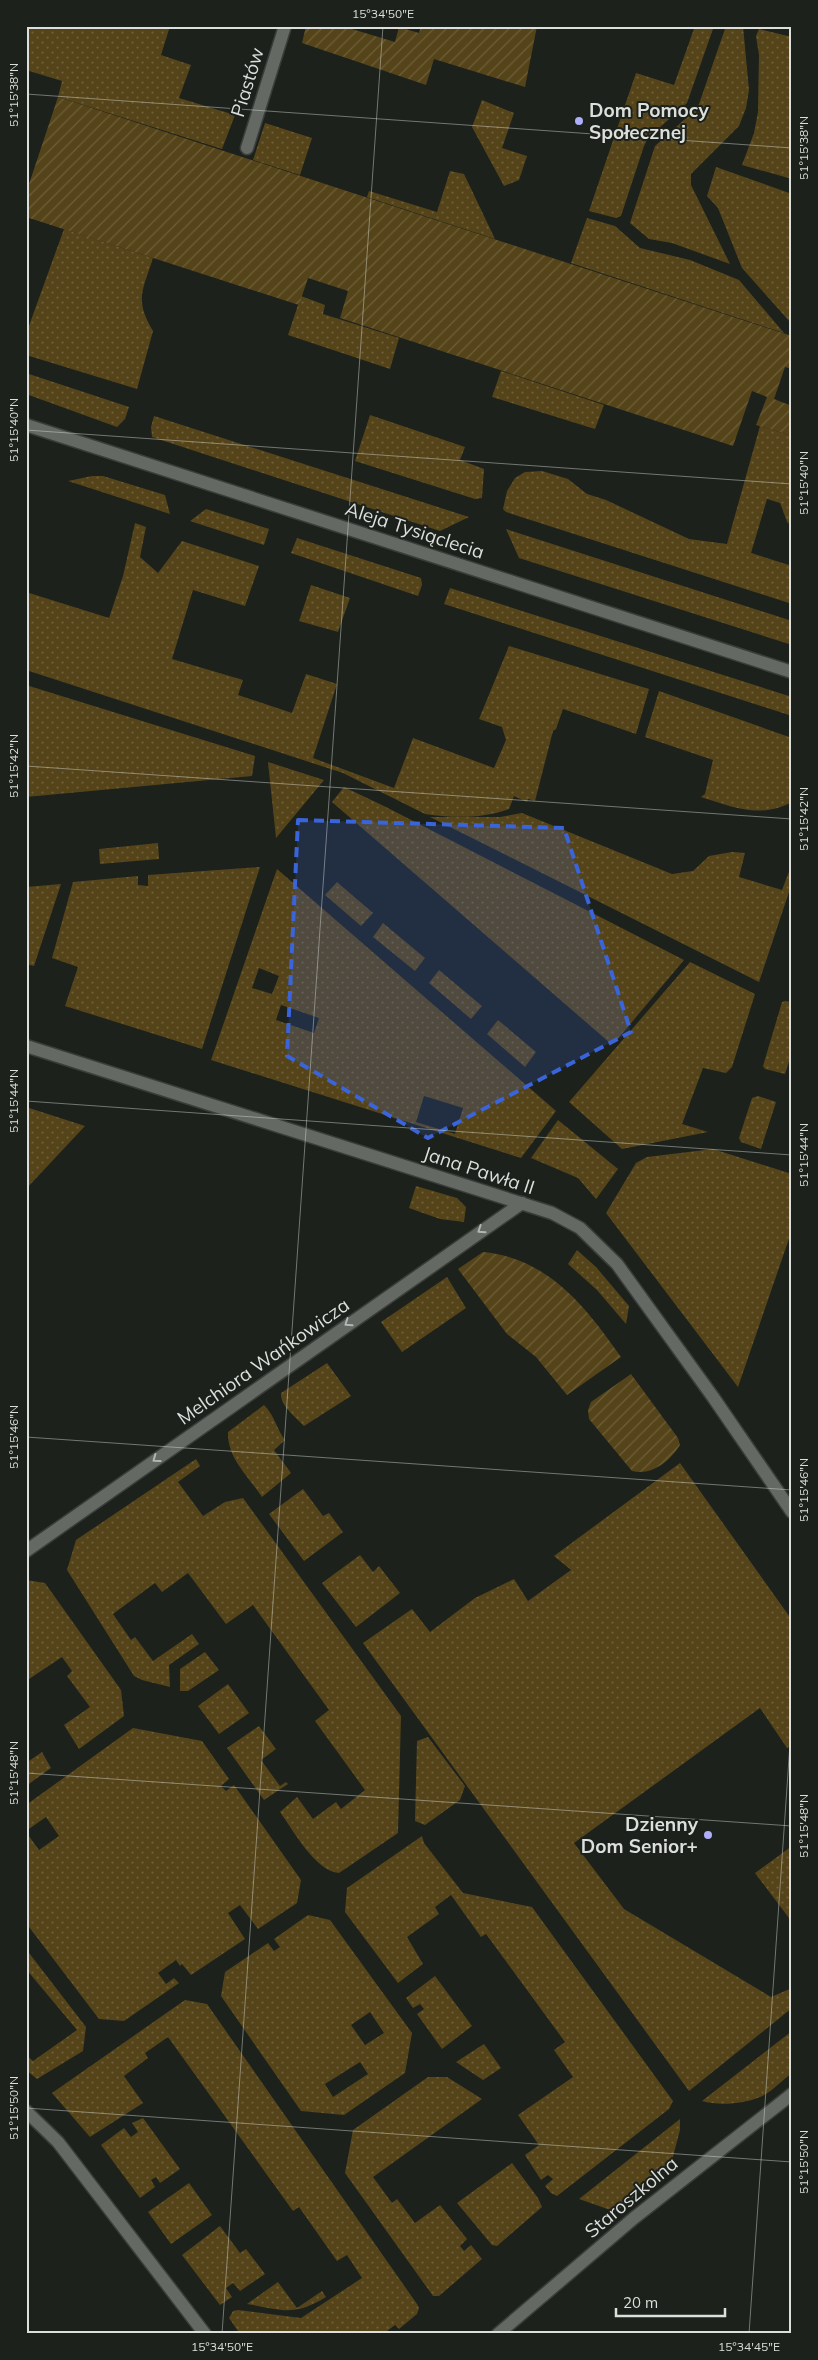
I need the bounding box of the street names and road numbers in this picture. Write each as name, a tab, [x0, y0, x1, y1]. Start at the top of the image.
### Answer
street label: Piastów	[225, 44, 269, 120]
street label: Aleja Tysiąclecia	[342, 496, 488, 564]
street label: Jana Pawła II	[420, 1141, 538, 1199]
street label: Melchiora Wańkowicza	[172, 1292, 354, 1430]
street label: Staroszkolna	[580, 2151, 682, 2243]

